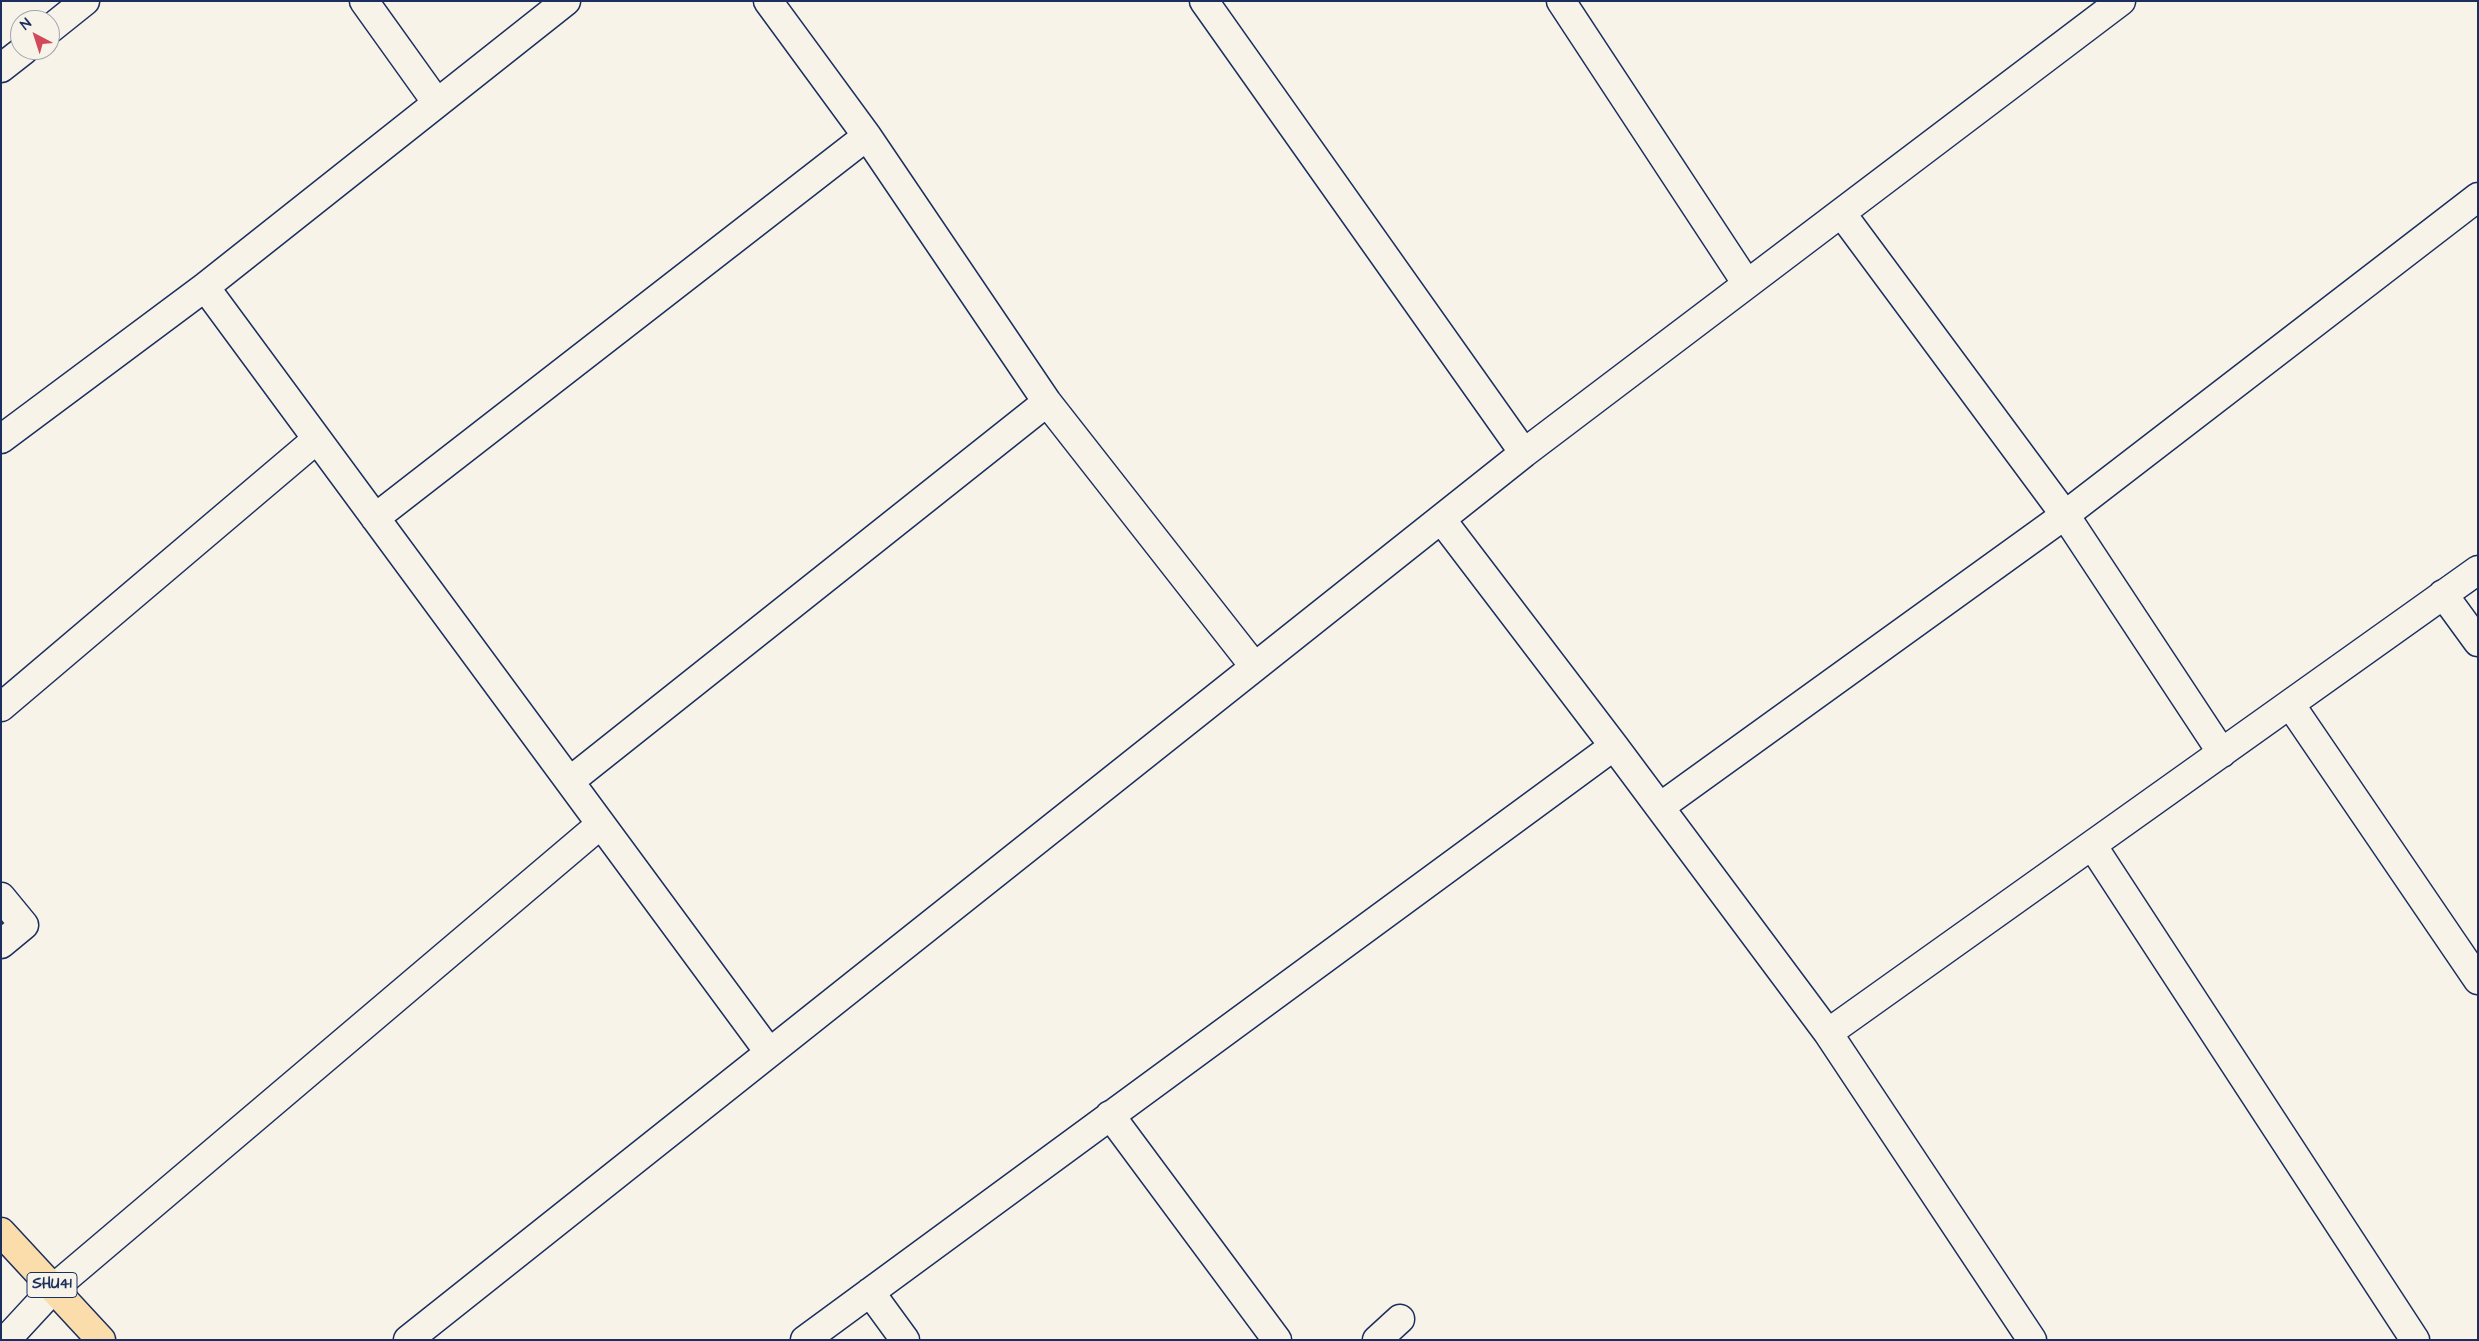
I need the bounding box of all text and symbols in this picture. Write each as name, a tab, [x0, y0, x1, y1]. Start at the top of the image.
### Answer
north arrow	[10, 10, 60, 60]
text: N	[16, 14, 36, 35]
road number: SHU41	[27, 1272, 77, 1298]

